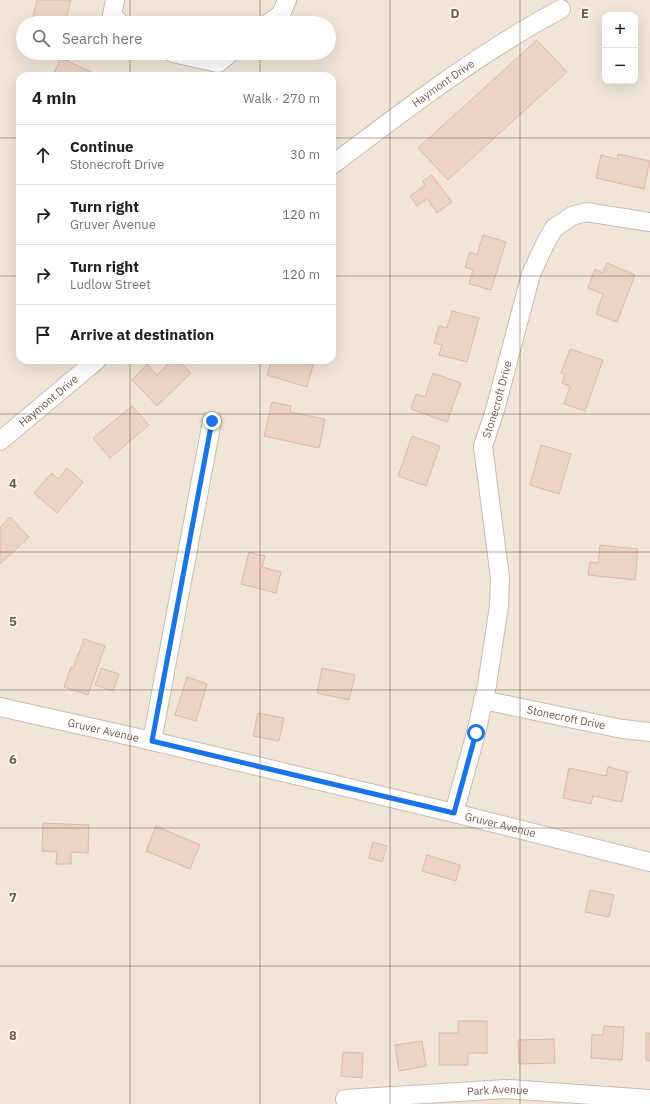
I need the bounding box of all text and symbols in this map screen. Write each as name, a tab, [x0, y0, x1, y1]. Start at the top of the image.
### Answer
text: D	[450, 5, 460, 22]
text: E	[581, 5, 589, 22]
map controls	[602, 12, 638, 84]
button: +	[602, 12, 638, 48]
search box	[16, 16, 336, 60]
icon: search	[30, 27, 52, 49]
text: Search here	[62, 29, 142, 48]
button: −	[602, 48, 638, 84]
street label: Haymont Drive	[409, 56, 477, 110]
text: 4 min	[32, 87, 76, 109]
text: Walk · 270 m	[243, 90, 320, 107]
text: Continue	[70, 137, 134, 156]
icon: ahead	[32, 144, 54, 166]
text: 30 m	[290, 146, 320, 163]
text: Stonecroft Drive	[70, 156, 164, 173]
text: Turn right	[70, 197, 139, 216]
icon: right	[32, 204, 54, 226]
text: 120 m	[282, 206, 320, 223]
text: Gruver Avenue	[70, 216, 156, 233]
text: Turn right	[70, 257, 139, 276]
icon: right	[32, 264, 54, 286]
text: 120 m	[282, 266, 320, 283]
text: Ludlow Street	[70, 276, 151, 293]
icon: arrive	[32, 324, 54, 346]
text: Arrive at destination	[70, 325, 214, 344]
street label: Stonecroft Drive	[479, 359, 515, 440]
street label: Haymont Drive	[16, 372, 81, 429]
route end	[203, 412, 221, 430]
text: 4	[9, 475, 17, 492]
text: 5	[9, 613, 17, 630]
street label: Stonecroft Drive	[526, 702, 607, 732]
street label: Gruver Avenue	[66, 715, 140, 745]
route start	[467, 724, 485, 742]
text: 6	[9, 751, 17, 768]
street label: Gruver Avenue	[463, 809, 537, 840]
text: 7	[9, 889, 17, 906]
text: 8	[9, 1027, 17, 1044]
street label: Park Avenue	[466, 1082, 529, 1098]

